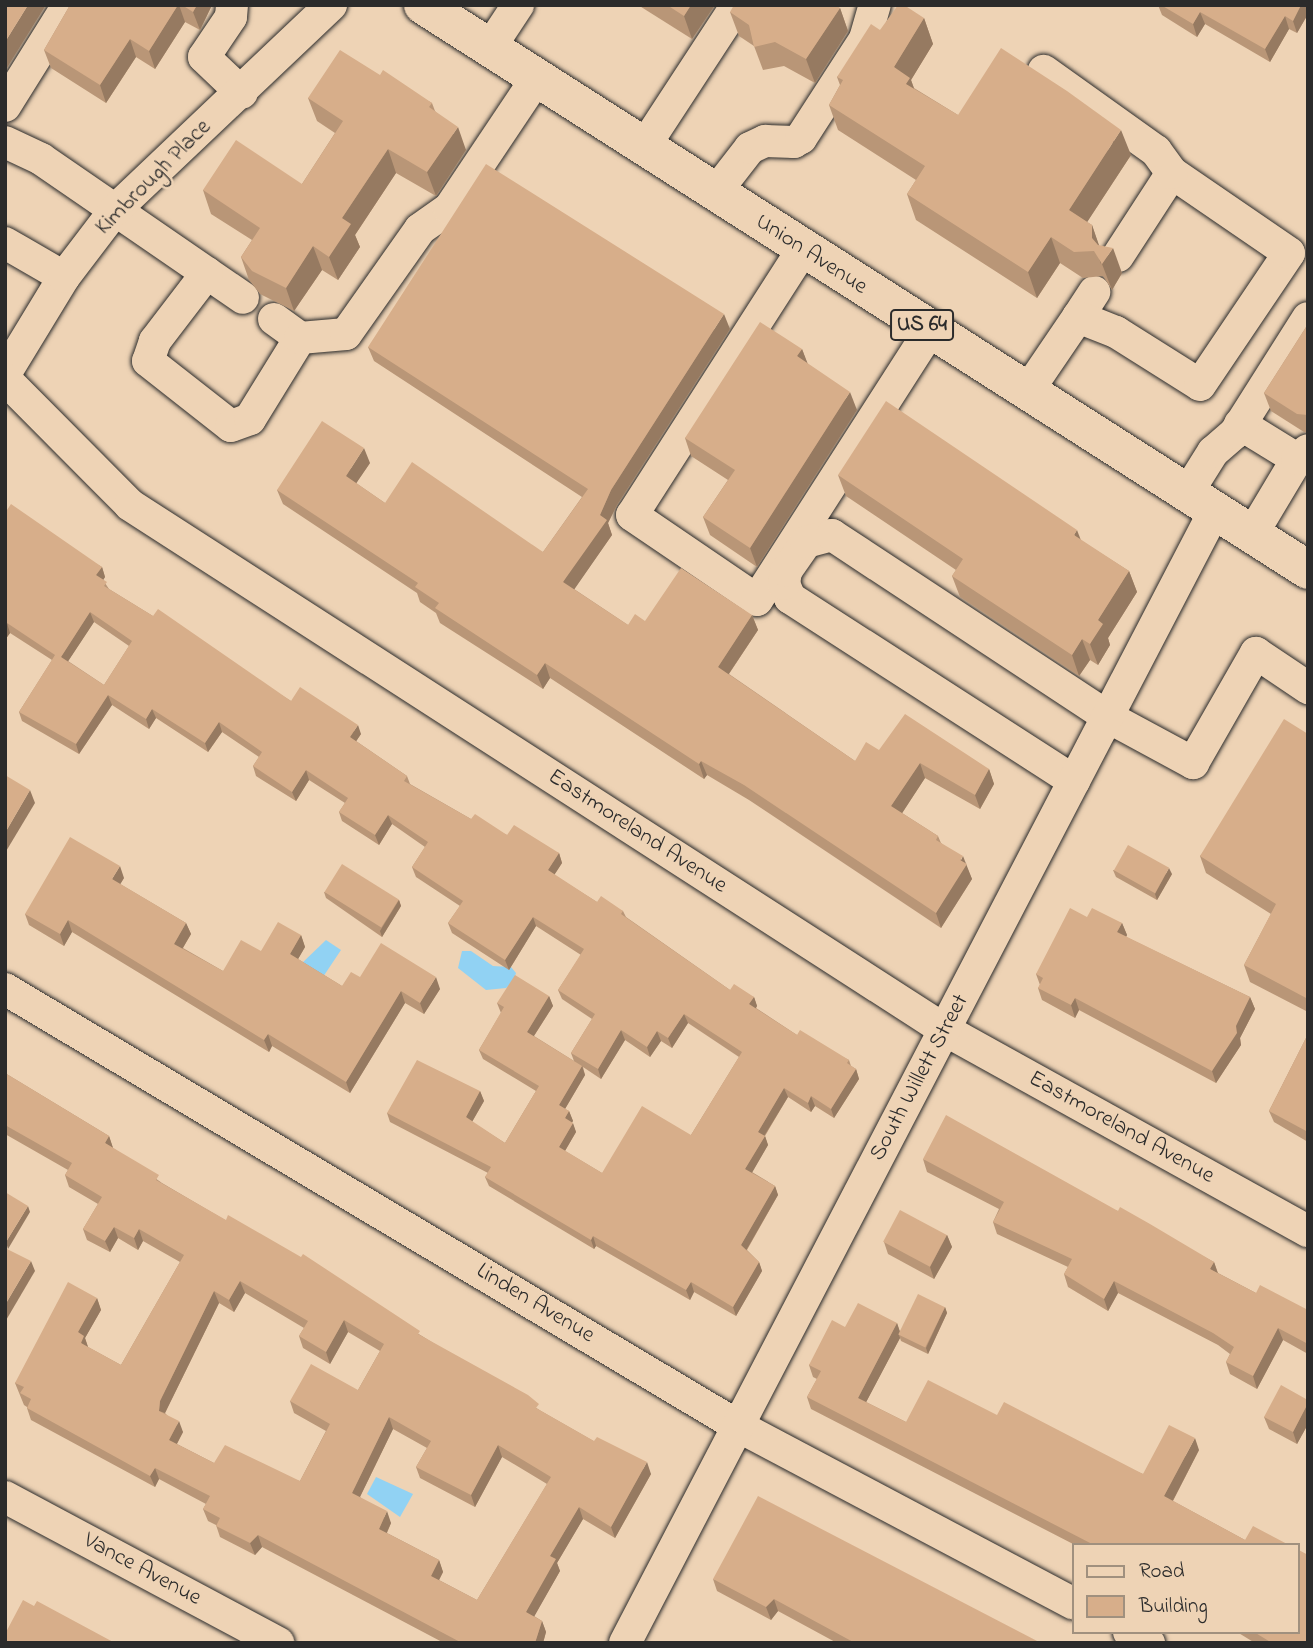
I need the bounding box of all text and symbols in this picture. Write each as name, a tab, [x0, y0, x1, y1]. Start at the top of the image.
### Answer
street label: Kimbrough Place	[90, 114, 218, 242]
street label: Union Avenue	[750, 209, 872, 301]
road number: US 64	[889, 308, 955, 342]
street label: Eastmoreland Avenue	[542, 764, 732, 900]
street label: South Willett Street	[864, 990, 976, 1166]
street label: Eastmoreland Avenue	[1023, 1065, 1219, 1191]
street label: Linden Avenue	[471, 1258, 599, 1350]
street label: Vance Avenue	[78, 1527, 206, 1613]
legend	[1072, 1543, 1299, 1634]
text: Road	[1139, 1557, 1185, 1587]
text: Building	[1139, 1592, 1208, 1622]

